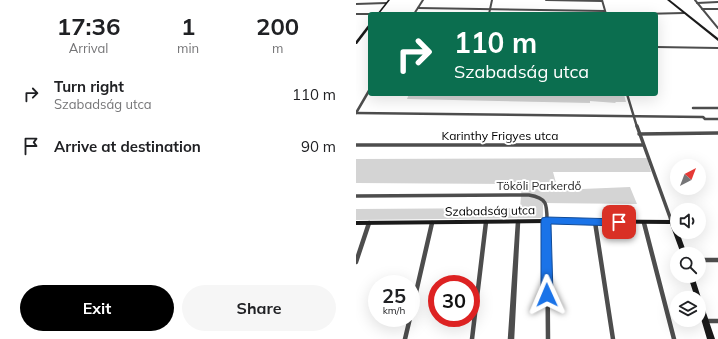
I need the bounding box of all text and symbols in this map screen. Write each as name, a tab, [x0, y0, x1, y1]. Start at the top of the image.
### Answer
text: 17:36	[57, 11, 120, 41]
text: 1	[181, 11, 195, 41]
text: 200	[256, 11, 299, 41]
text: 110 m	[454, 25, 537, 60]
icon: right	[388, 28, 440, 80]
text: Arrival	[69, 40, 108, 56]
text: min	[177, 40, 199, 56]
text: m	[272, 40, 283, 56]
text: Szabadság utca	[454, 60, 589, 83]
text: Turn right	[54, 77, 124, 96]
icon: right	[20, 83, 42, 105]
text: 110 m	[292, 85, 336, 104]
text: Szabadság utca	[54, 96, 152, 112]
street label: Karinthy Frigyes utca	[442, 128, 558, 143]
icon: arrive	[20, 135, 42, 157]
text: Arrive at destination	[54, 137, 201, 156]
text: 90 m	[301, 137, 336, 156]
north arrow	[670, 159, 706, 195]
map controls	[670, 159, 706, 327]
park label: Tököli Parkerdő	[497, 178, 582, 193]
street label: Szabadság utca	[445, 202, 535, 219]
button: sound	[670, 203, 706, 239]
pin	[602, 205, 636, 239]
icon: arrive	[608, 211, 630, 233]
button: search	[670, 247, 706, 283]
position arrow	[526, 274, 568, 316]
speed limit sign: 30	[428, 275, 480, 327]
text: 25	[382, 283, 406, 308]
button: Exit	[20, 285, 174, 331]
button: Share	[182, 285, 336, 331]
button: layers	[670, 291, 706, 327]
text: km/h	[383, 304, 405, 317]

